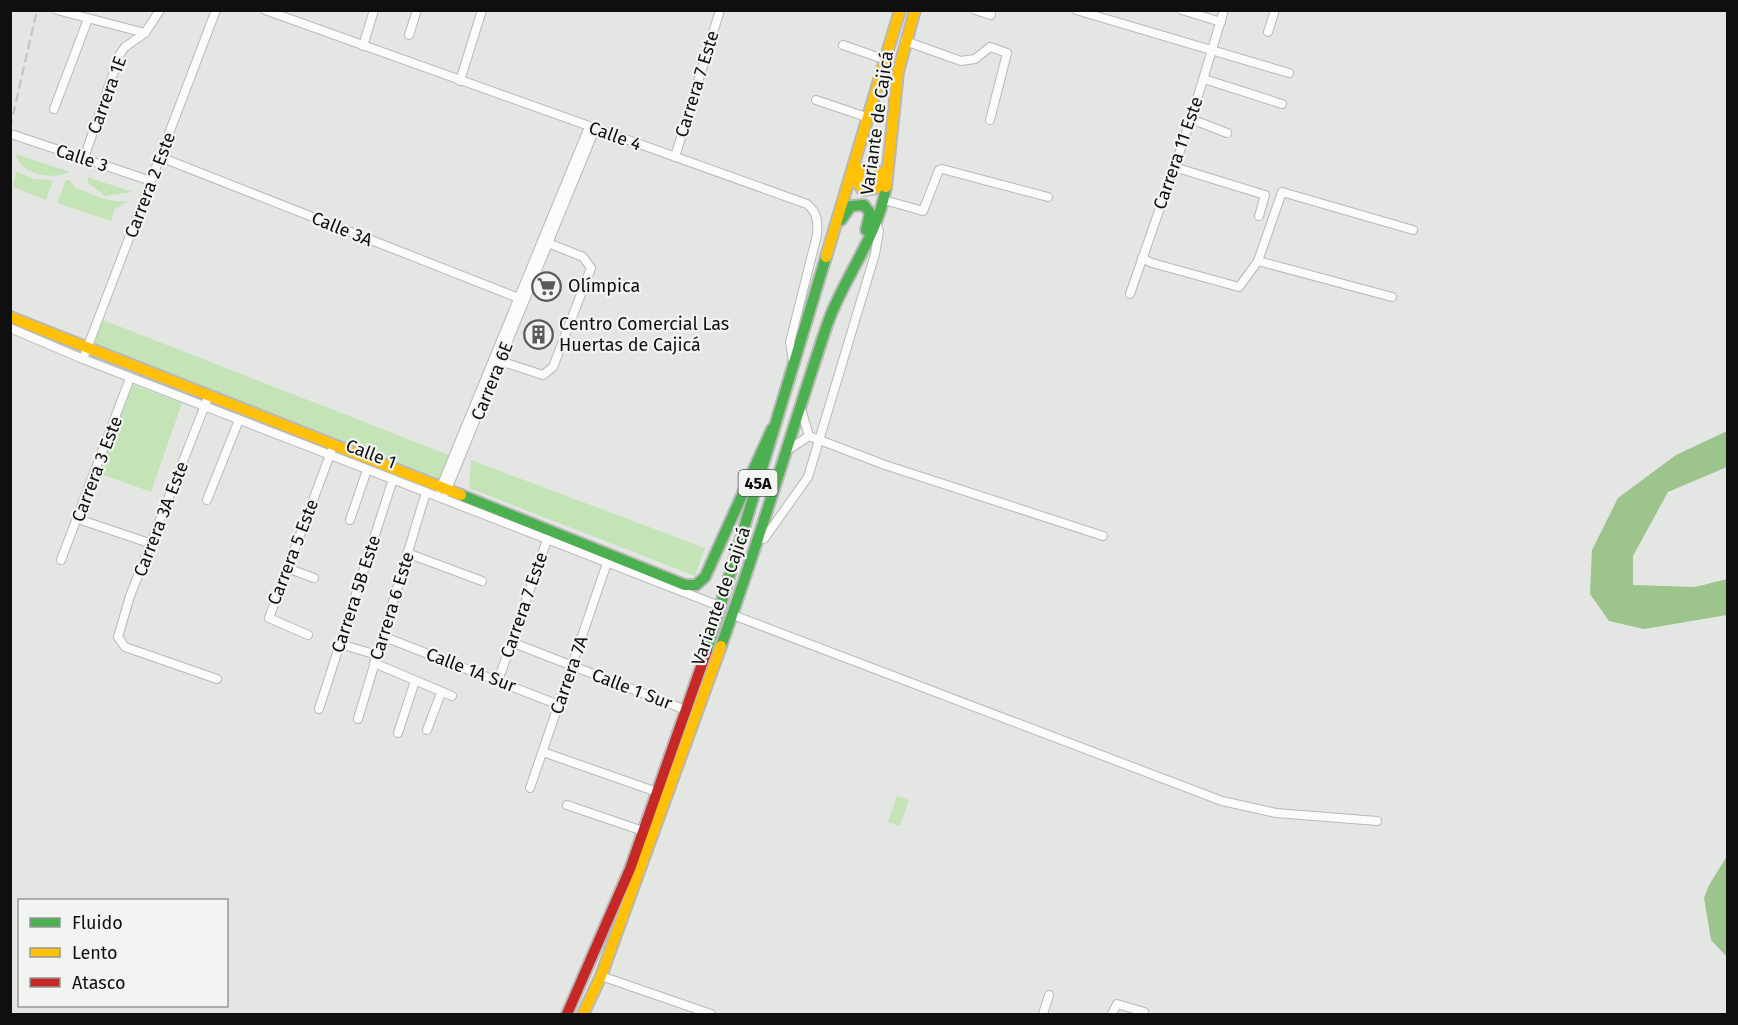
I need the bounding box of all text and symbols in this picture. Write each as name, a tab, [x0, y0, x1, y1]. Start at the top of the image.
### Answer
street label: Carrera 7 Este	[670, 28, 724, 140]
street label: Variante de Cajicá	[856, 49, 898, 197]
street label: Carrera 1E	[83, 53, 131, 137]
street label: Carrera 11 Este	[1148, 94, 1208, 212]
street label: Calle 4	[586, 116, 645, 156]
street label: Carrera 2 Este	[120, 129, 180, 241]
street label: Calle 3	[53, 139, 111, 177]
street label: Calle 3A	[308, 207, 376, 251]
supermarket icon: Olímpica	[531, 270, 563, 302]
place label: Olímpica	[568, 275, 640, 297]
place label: Centro Comercial Las Huertas de Cajicá	[559, 313, 729, 356]
building icon: Centro Comercial Las Huertas de Cajicá	[522, 318, 554, 350]
street label: Carrera 6E	[466, 338, 518, 424]
street label: Carrera 3 Este	[67, 413, 127, 525]
street label: Calle 1	[343, 434, 399, 474]
street label: Carrera 3A Este	[129, 458, 193, 580]
road number: 45A	[738, 470, 777, 496]
street label: Carrera 5 Este	[263, 496, 323, 608]
street label: Variante de Cajicá	[687, 524, 755, 668]
street label: Carrera 5B Este	[327, 532, 385, 656]
street label: Carrera 6 Este	[365, 549, 419, 663]
street label: Carrera 7 Este	[496, 549, 552, 661]
street label: Carrera 7A	[545, 632, 593, 717]
street label: Calle 1A Sur	[423, 643, 519, 697]
street label: Calle 1 Sur	[589, 664, 675, 714]
legend	[18, 899, 228, 1007]
text: Fluido	[72, 912, 123, 934]
text: Lento	[72, 942, 118, 964]
text: Atasco	[72, 972, 125, 994]

